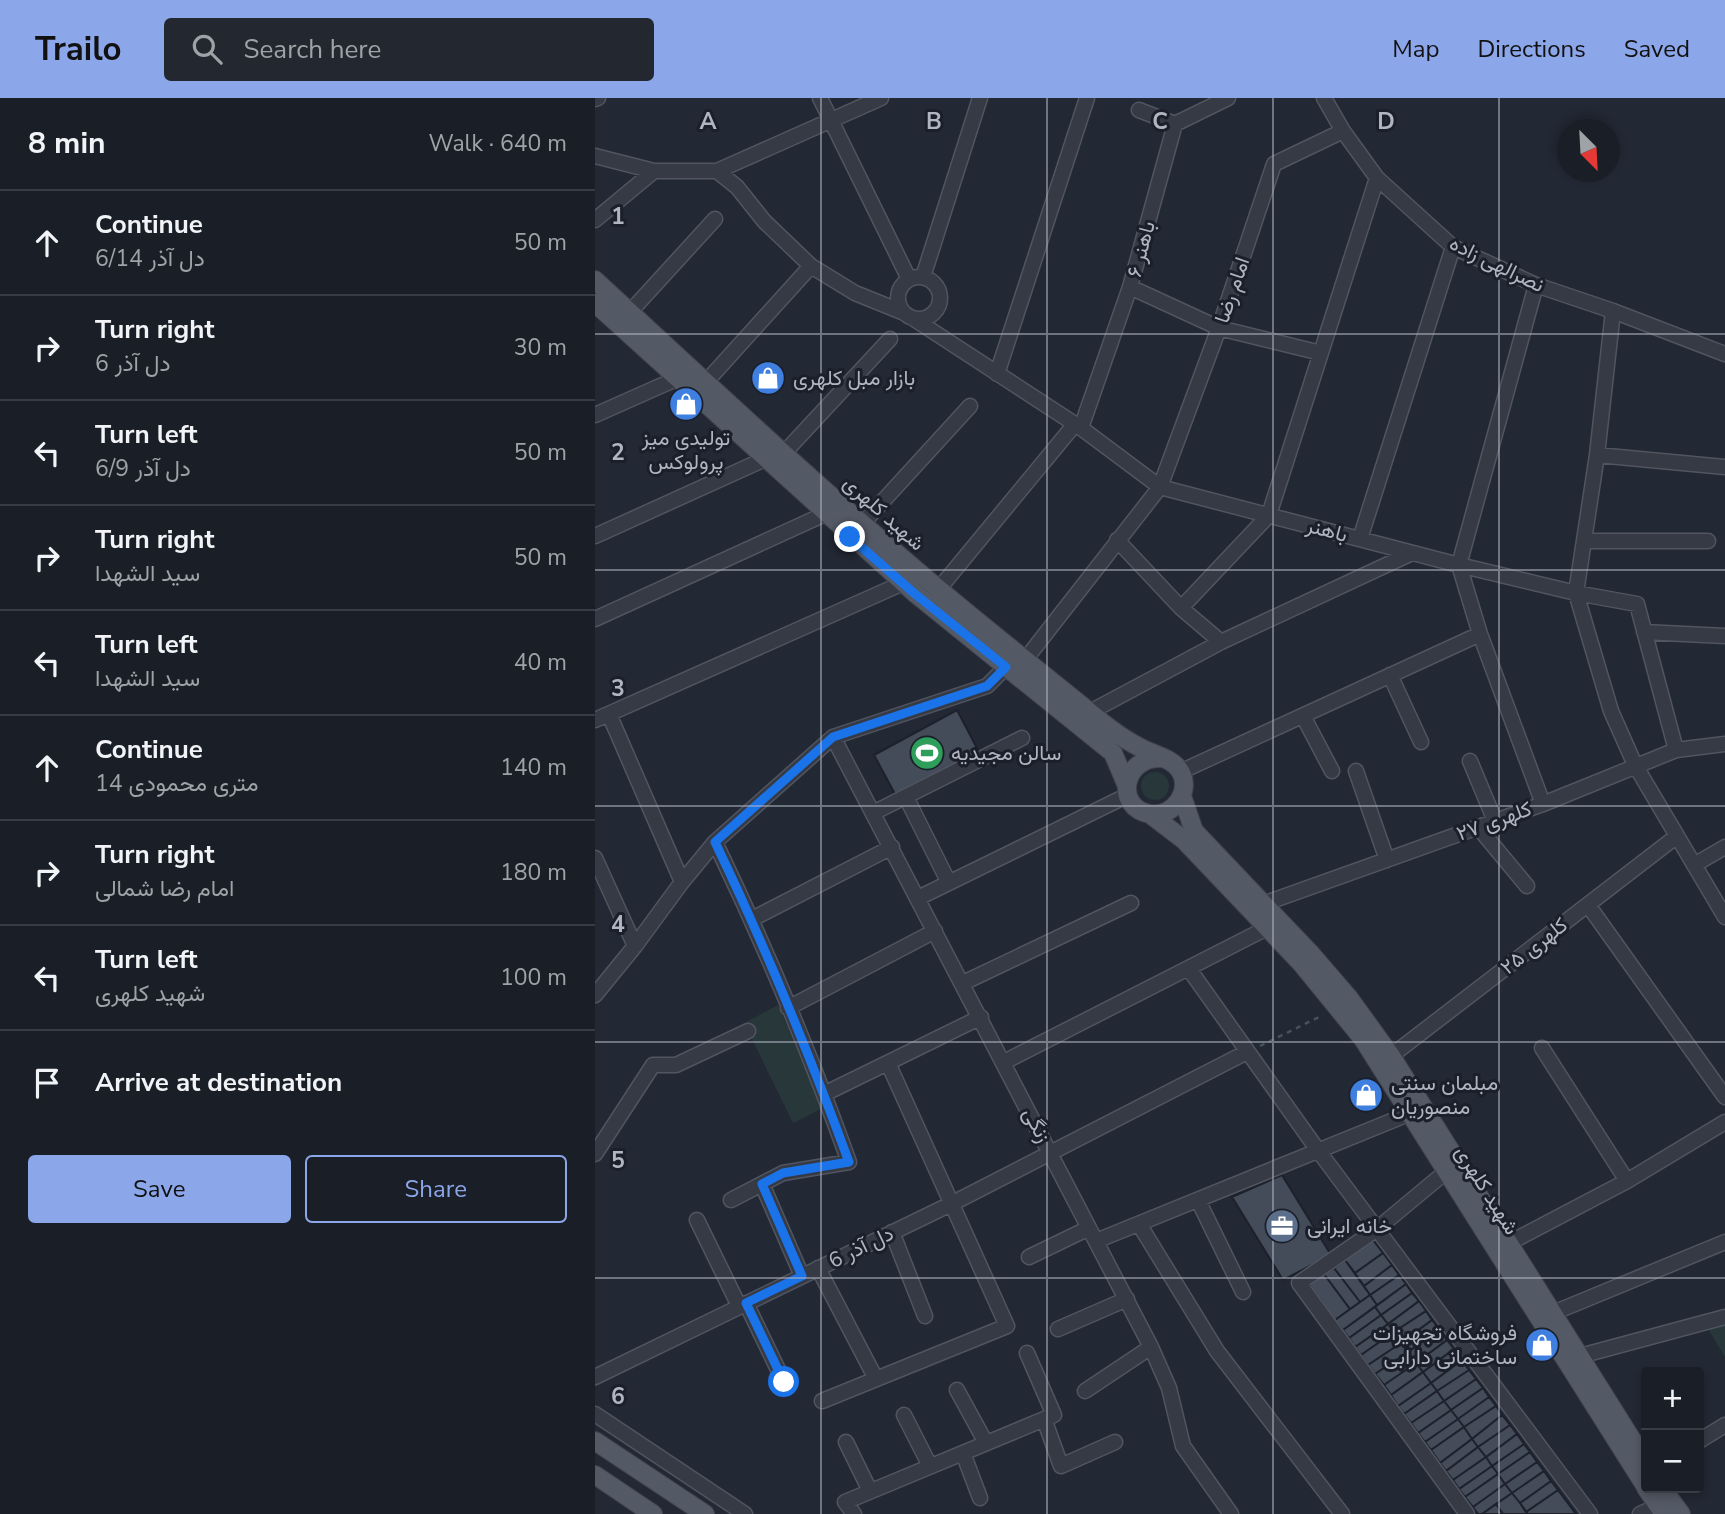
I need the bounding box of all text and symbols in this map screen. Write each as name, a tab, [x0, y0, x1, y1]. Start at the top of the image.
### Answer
search box	[164, 18, 654, 81]
text: Trailo	[35, 27, 122, 72]
icon: search	[188, 30, 226, 68]
text: Search here	[244, 32, 381, 67]
text: Map	[1392, 33, 1439, 65]
text: Directions	[1477, 33, 1586, 65]
text: Saved	[1624, 33, 1690, 65]
text: A	[699, 106, 717, 137]
text: B	[926, 106, 942, 137]
text: C	[1152, 106, 1168, 137]
text: D	[1377, 106, 1395, 137]
north arrow	[1557, 119, 1620, 182]
text: 8 min	[28, 123, 106, 164]
text: Walk · 640 m	[428, 128, 567, 159]
text: 1	[611, 201, 625, 232]
text: Continue	[95, 207, 203, 242]
street label: باهنر ۶	[1120, 218, 1162, 280]
icon: ahead	[28, 224, 66, 262]
text: 50 m	[514, 227, 567, 258]
street label: نصرالهی زاده	[1445, 229, 1549, 299]
text: دل آذر 6/14	[95, 243, 205, 274]
street label: امام رضا	[1208, 253, 1256, 327]
text: Turn right	[95, 312, 214, 347]
icon: right	[28, 329, 66, 367]
text: 30 m	[514, 332, 567, 363]
text: دل آذر 6	[95, 348, 171, 379]
shop icon: بازار مبل کلهری	[749, 359, 787, 397]
place label: بازار مبل کلهری	[793, 364, 915, 392]
shop icon: تولیدی میز پرولوکس	[667, 385, 705, 423]
text: Turn left	[95, 417, 198, 452]
place label: تولیدی میز پرولوکس	[641, 424, 730, 476]
icon: left	[28, 434, 66, 472]
text: 50 m	[514, 437, 567, 468]
text: 2	[611, 437, 625, 468]
text: دل آذر 6/9	[95, 453, 191, 484]
street label: شهید کلهری	[837, 469, 931, 557]
street label: باهنر	[1302, 511, 1351, 549]
route end	[834, 521, 865, 552]
text: Turn right	[95, 522, 214, 557]
icon: right	[28, 539, 66, 577]
text: 50 m	[514, 542, 567, 573]
text: سید الشهدا	[95, 558, 200, 589]
text: Turn left	[95, 627, 198, 662]
icon: left	[28, 644, 66, 682]
text: 40 m	[514, 647, 567, 678]
text: سید الشهدا	[95, 663, 200, 694]
text: 3	[611, 673, 625, 704]
text: Continue	[95, 732, 203, 767]
sports icon: سالن مجیدیه	[908, 734, 946, 772]
place label: سالن مجیدیه	[951, 739, 1061, 767]
icon: ahead	[28, 749, 66, 787]
text: 140 m	[500, 752, 567, 783]
text: 14 متری محمودی	[95, 768, 259, 799]
street label: کلهری ۲۷	[1452, 794, 1536, 848]
text: Turn right	[95, 837, 214, 872]
icon: right	[28, 854, 66, 892]
text: 180 m	[500, 857, 567, 888]
text: امام رضا شمالی	[95, 873, 234, 904]
text: 4	[611, 909, 625, 940]
street label: کلهری ۲۵	[1495, 911, 1573, 981]
text: Turn left	[95, 942, 198, 977]
icon: left	[28, 959, 66, 997]
text: 100 m	[500, 962, 567, 993]
text: شهید کلهری	[95, 978, 205, 1009]
icon: arrive	[28, 1064, 66, 1102]
text: Arrive at destination	[95, 1065, 342, 1100]
place label: مبلمان سنتی منصوریان	[1391, 1069, 1498, 1121]
shop icon: مبلمان سنتی منصوریان	[1347, 1076, 1385, 1114]
street label: زنگی	[1016, 1103, 1058, 1147]
street label: شهید کلهری	[1448, 1140, 1526, 1240]
text: 5	[611, 1145, 625, 1176]
button: Save	[28, 1155, 291, 1223]
button: Share	[305, 1155, 567, 1223]
office icon: خانه ایرانی	[1263, 1207, 1301, 1245]
place label: خانه ایرانی	[1307, 1212, 1392, 1240]
street label: دل آذر 6	[824, 1219, 898, 1275]
place label: فروشگاه تجهیزات ساختمانی دارابی	[1373, 1319, 1517, 1371]
shop icon: فروشگاه تجهیزات ساختمانی دارابی	[1523, 1326, 1561, 1364]
route start	[768, 1366, 799, 1397]
map controls	[1641, 1367, 1704, 1493]
button: +	[1641, 1367, 1704, 1430]
text: 6	[611, 1381, 625, 1412]
button: −	[1641, 1430, 1704, 1493]

